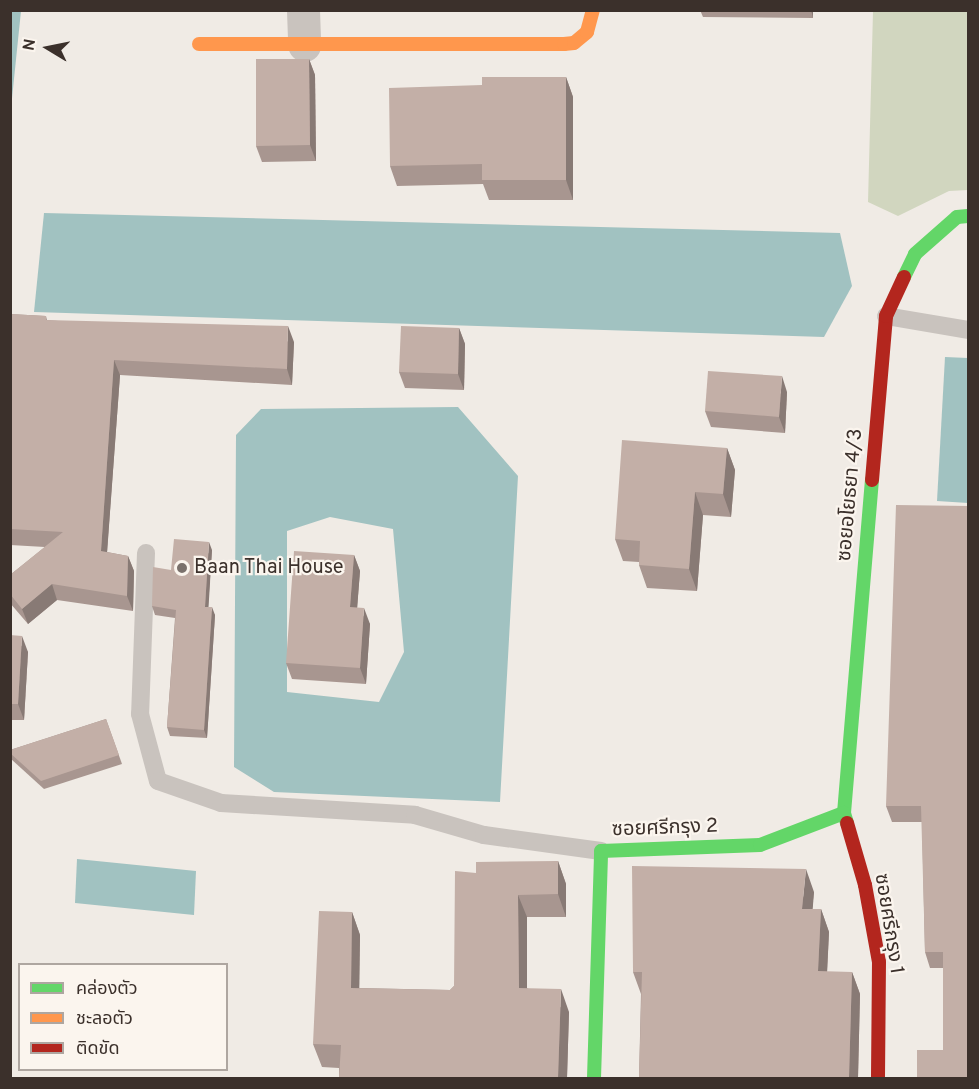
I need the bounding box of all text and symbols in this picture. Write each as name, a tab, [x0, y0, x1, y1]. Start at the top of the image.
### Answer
north arrow	[18, 18, 78, 78]
text: N	[19, 37, 41, 52]
street label: ซอยอโยธยา 4/3	[833, 428, 869, 562]
place label: Baan Thai House	[194, 556, 344, 580]
marker: Baan Thai House	[175, 561, 189, 575]
street label: ซอยศรีกรุง 2	[611, 815, 719, 843]
street label: ซอยศรีกรุง 1	[868, 872, 908, 976]
legend	[18, 963, 228, 1071]
text: คล่องตัว	[76, 978, 138, 1001]
text: ชะลอตัว	[76, 1008, 133, 1031]
text: ติดขัด	[76, 1038, 119, 1061]

